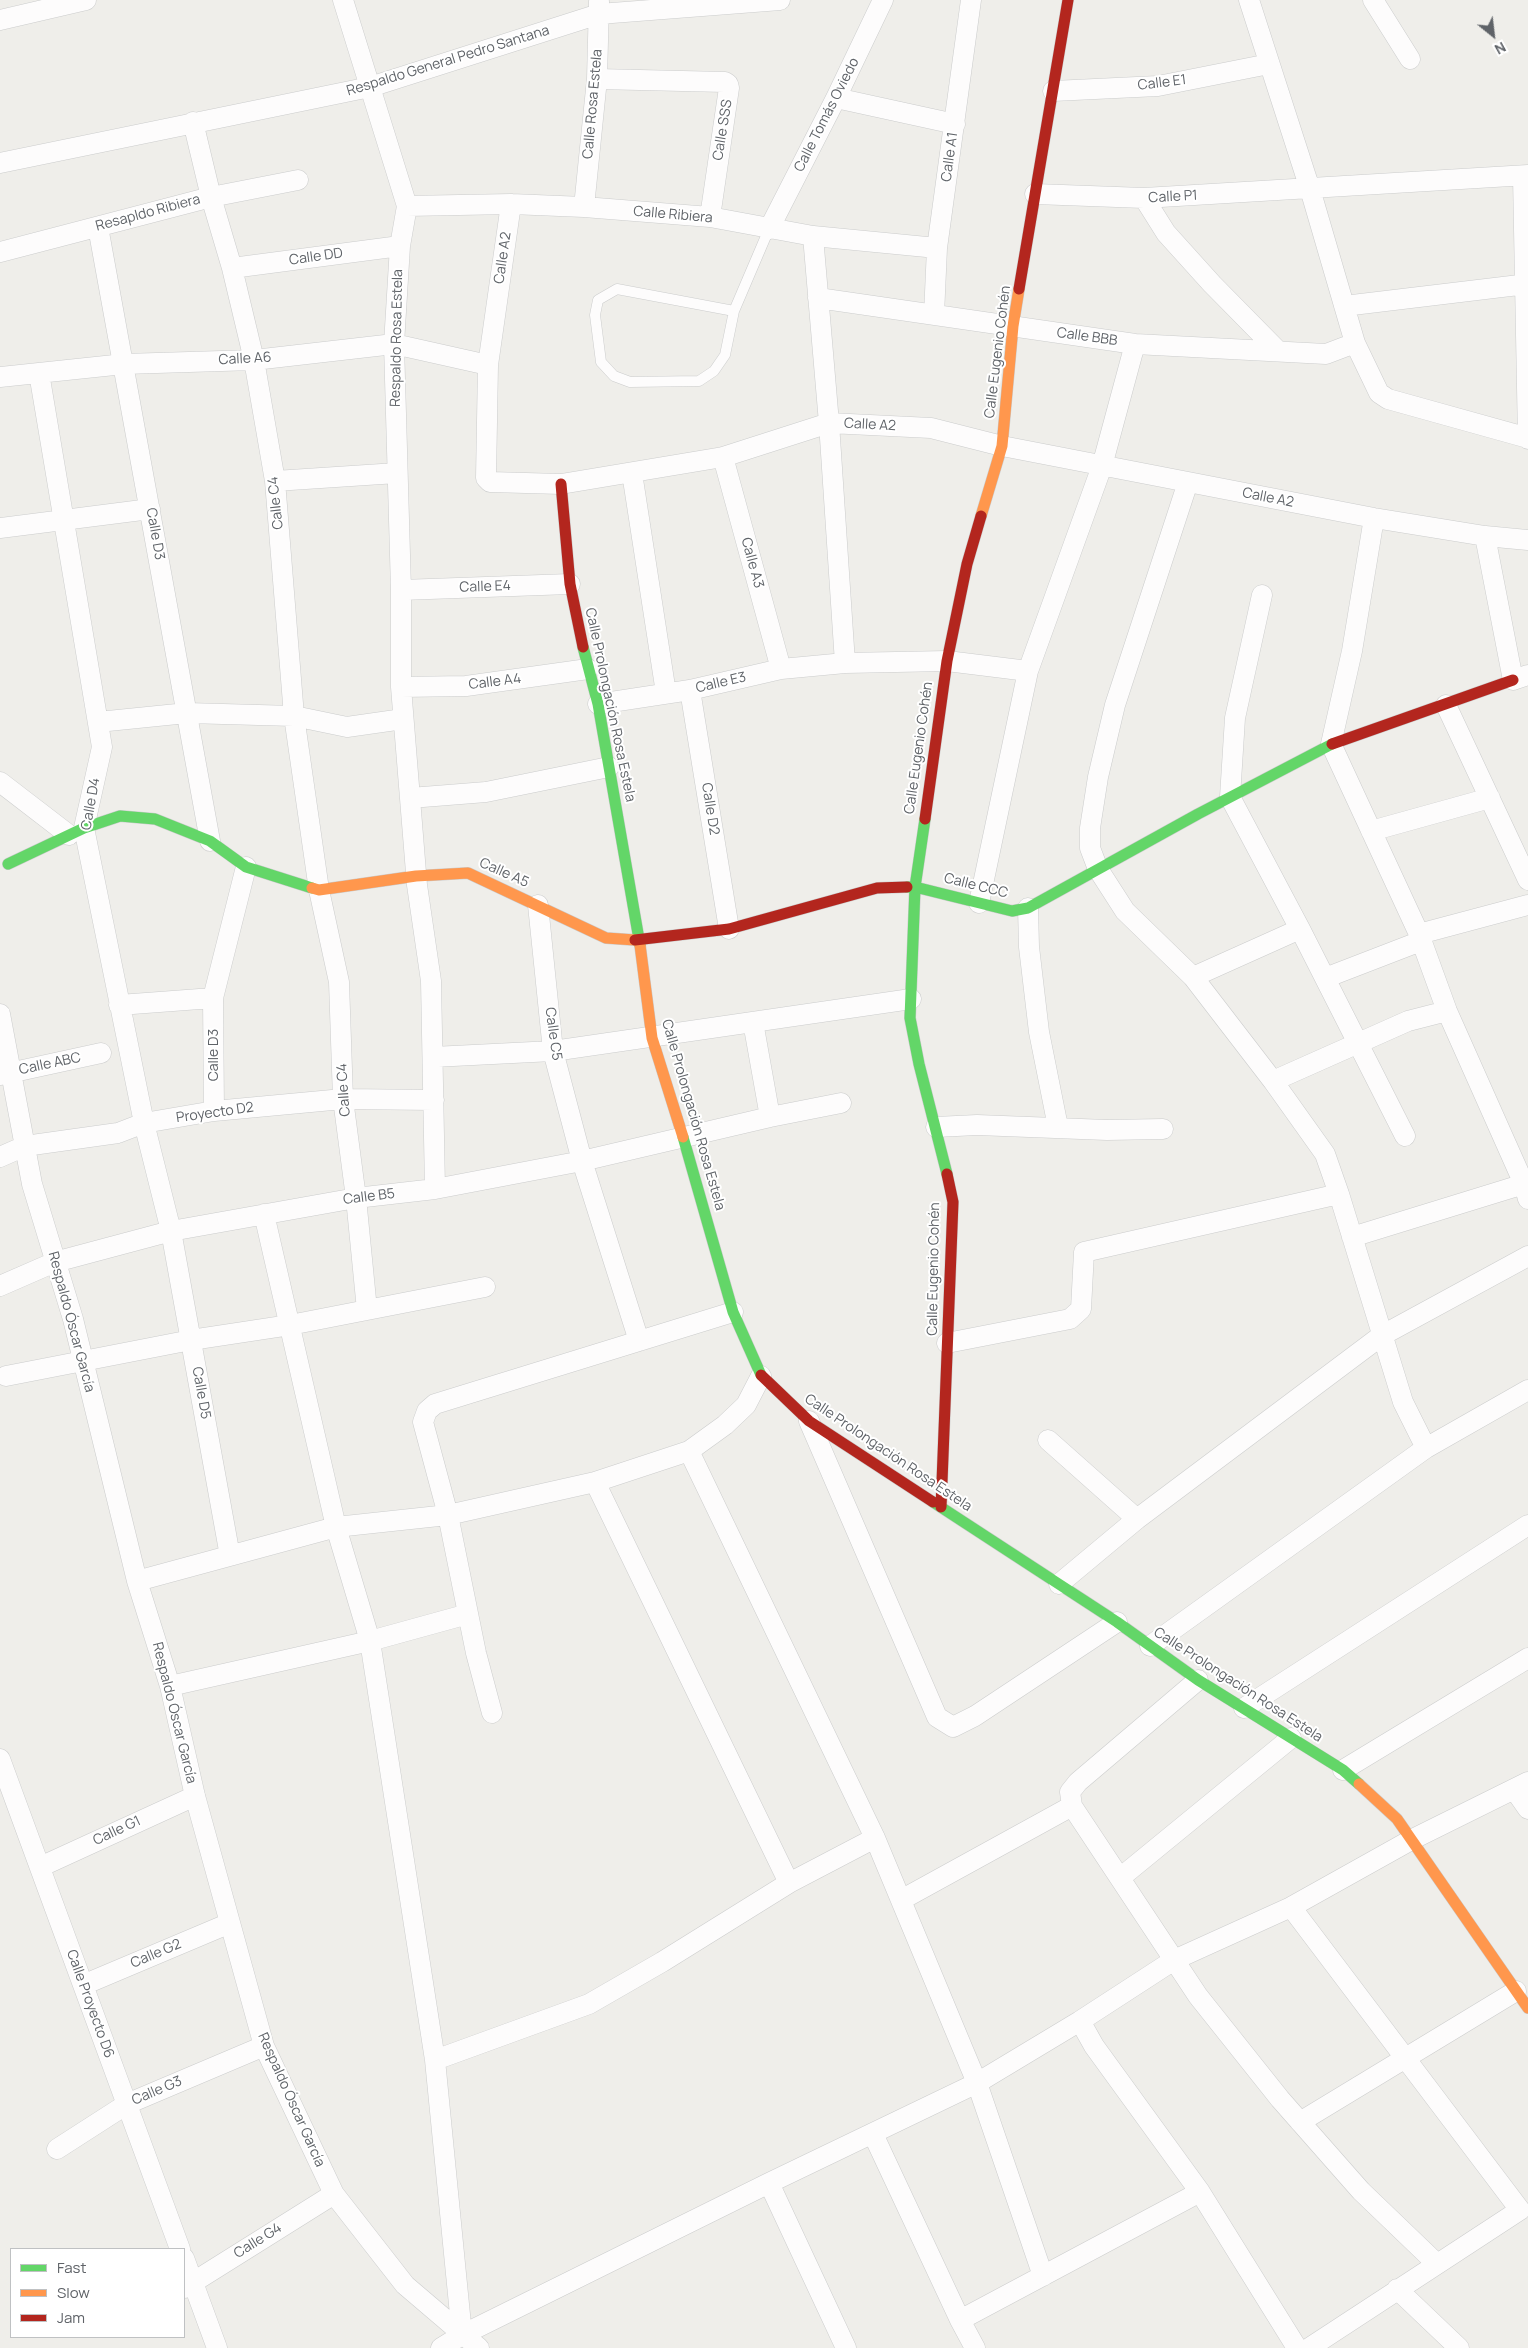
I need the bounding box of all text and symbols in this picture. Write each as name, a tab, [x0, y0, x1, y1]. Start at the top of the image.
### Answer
north arrow	[1468, 10, 1518, 60]
street label: Respaldo General Pedro Santana	[345, 22, 551, 100]
text: N	[1492, 38, 1510, 59]
street label: Calle Rosa Estela	[580, 48, 606, 160]
street label: Calle Tomás Oviedo	[791, 55, 863, 175]
street label: Calle E1	[1137, 72, 1187, 94]
street label: Calle SSS	[710, 98, 736, 162]
street label: Calle A1	[938, 131, 962, 183]
street label: Calle P1	[1148, 187, 1198, 207]
street label: Resapldo Ribiera	[94, 191, 202, 235]
street label: Calle Ribiera	[633, 203, 713, 227]
street label: Calle A2	[491, 231, 515, 285]
street label: Calle DD	[288, 245, 344, 269]
street label: Respaldo Rosa Estela	[387, 269, 407, 407]
street label: Calle Eugenio Cohén	[982, 285, 1014, 419]
street label: Calle BBB	[1056, 324, 1118, 350]
street label: Calle A6	[218, 349, 272, 369]
street label: Calle A2	[844, 415, 896, 435]
street label: Calle C4	[265, 476, 287, 530]
street label: Calle A2	[1241, 485, 1295, 511]
street label: Calle D3	[142, 507, 168, 561]
street label: Calle A3	[737, 536, 767, 590]
street label: Calle E4	[459, 578, 511, 596]
street label: Calle Prolongación Rosa Estela	[581, 606, 639, 804]
street label: Calle E3	[694, 669, 748, 697]
street label: Calle A4	[468, 670, 522, 694]
street label: Calle Eugenio Cohén	[901, 681, 937, 815]
street label: Calle D4	[78, 777, 104, 831]
street label: Calle D2	[698, 782, 722, 836]
street label: Calle A5	[477, 855, 531, 891]
street label: Calle CCC	[942, 870, 1010, 902]
street label: Calle C5	[541, 1006, 565, 1062]
street label: Calle Prolongación Rosa Estela	[658, 1018, 728, 1212]
street label: Calle D3	[206, 1029, 222, 1081]
street label: Calle ABC	[18, 1049, 82, 1079]
street label: Calle C4	[334, 1063, 354, 1117]
street label: Proyecto D2	[175, 1099, 255, 1127]
street label: Calle B5	[342, 1185, 396, 1209]
street label: Calle Eugenio Cohén	[924, 1202, 944, 1336]
street label: Respaldo Óscar García	[44, 1250, 98, 1394]
street label: Calle D5	[188, 1366, 214, 1420]
street label: Calle Prolongación Rosa Estela	[801, 1391, 975, 1515]
street label: Calle Prolongación Rosa Estela	[1150, 1624, 1326, 1746]
street label: Respaldo Óscar García	[148, 1641, 200, 1785]
street label: Calle G1	[91, 1813, 143, 1849]
street label: Calle G2	[128, 1936, 184, 1972]
street label: Calle Proyecto D6	[63, 1947, 117, 2061]
street label: Respaldo Óscar García	[254, 2030, 328, 2170]
street label: Calle G3	[129, 2073, 185, 2109]
street label: Calle G4	[231, 2220, 285, 2262]
legend	[10, 2248, 185, 2338]
text: Fast	[57, 2257, 86, 2278]
text: Slow	[57, 2282, 90, 2303]
text: Jam	[57, 2307, 85, 2328]

